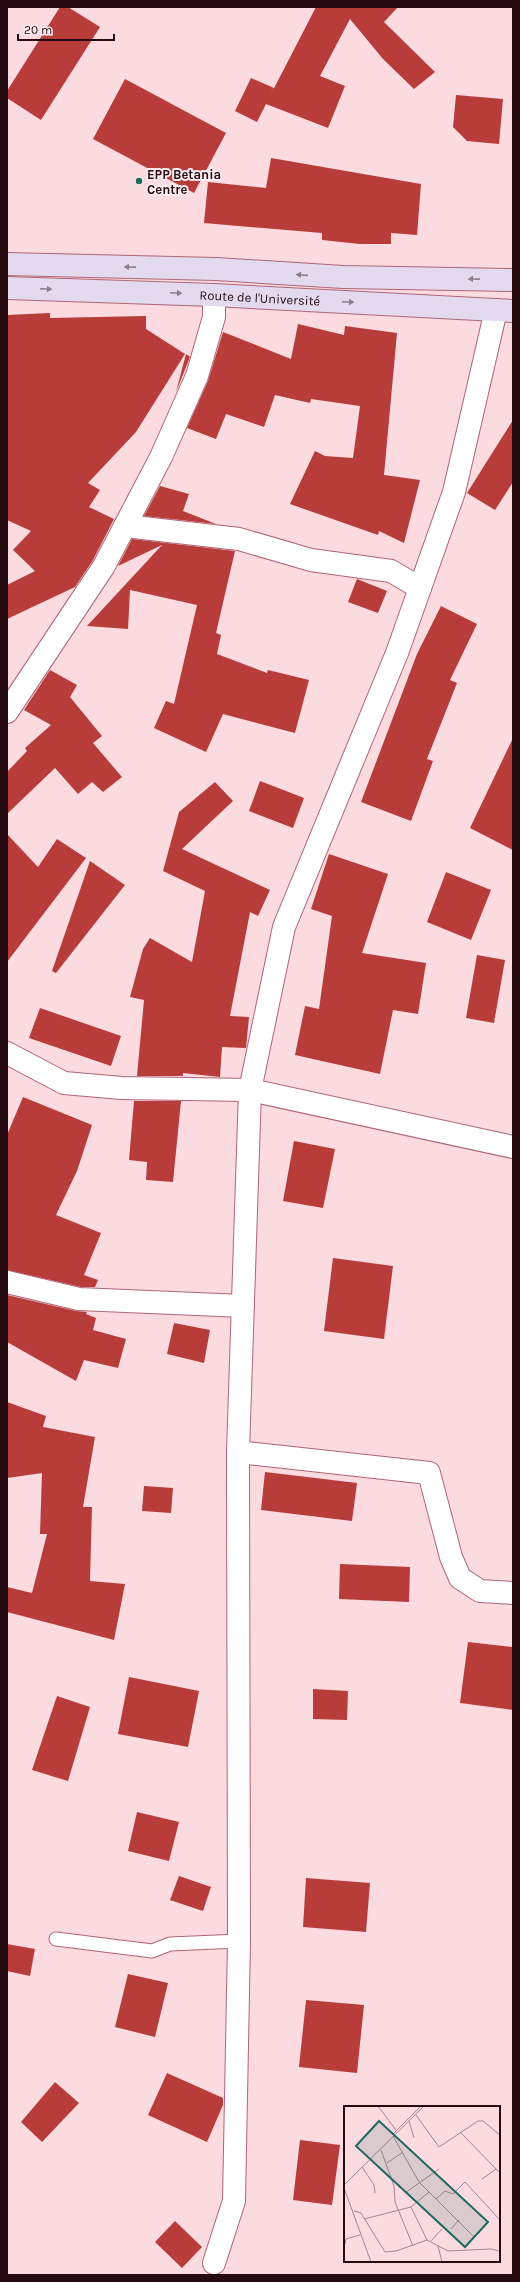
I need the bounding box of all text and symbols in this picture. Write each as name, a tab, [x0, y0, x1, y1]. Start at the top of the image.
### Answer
scale bar	[18, 16, 114, 42]
text: 20 m	[24, 23, 52, 37]
place label: EPP Betania Centre	[147, 167, 221, 197]
marker: EPP Betania Centre	[134, 176, 144, 186]
one-way arrow	[123, 264, 136, 270]
one-way arrow	[296, 271, 308, 278]
one-way arrow	[467, 276, 480, 282]
one-way arrow	[40, 286, 53, 292]
street label: Route de l'Université	[199, 287, 321, 308]
one-way arrow	[170, 290, 182, 297]
one-way arrow	[342, 298, 354, 305]
inset map	[344, 2106, 500, 2262]

